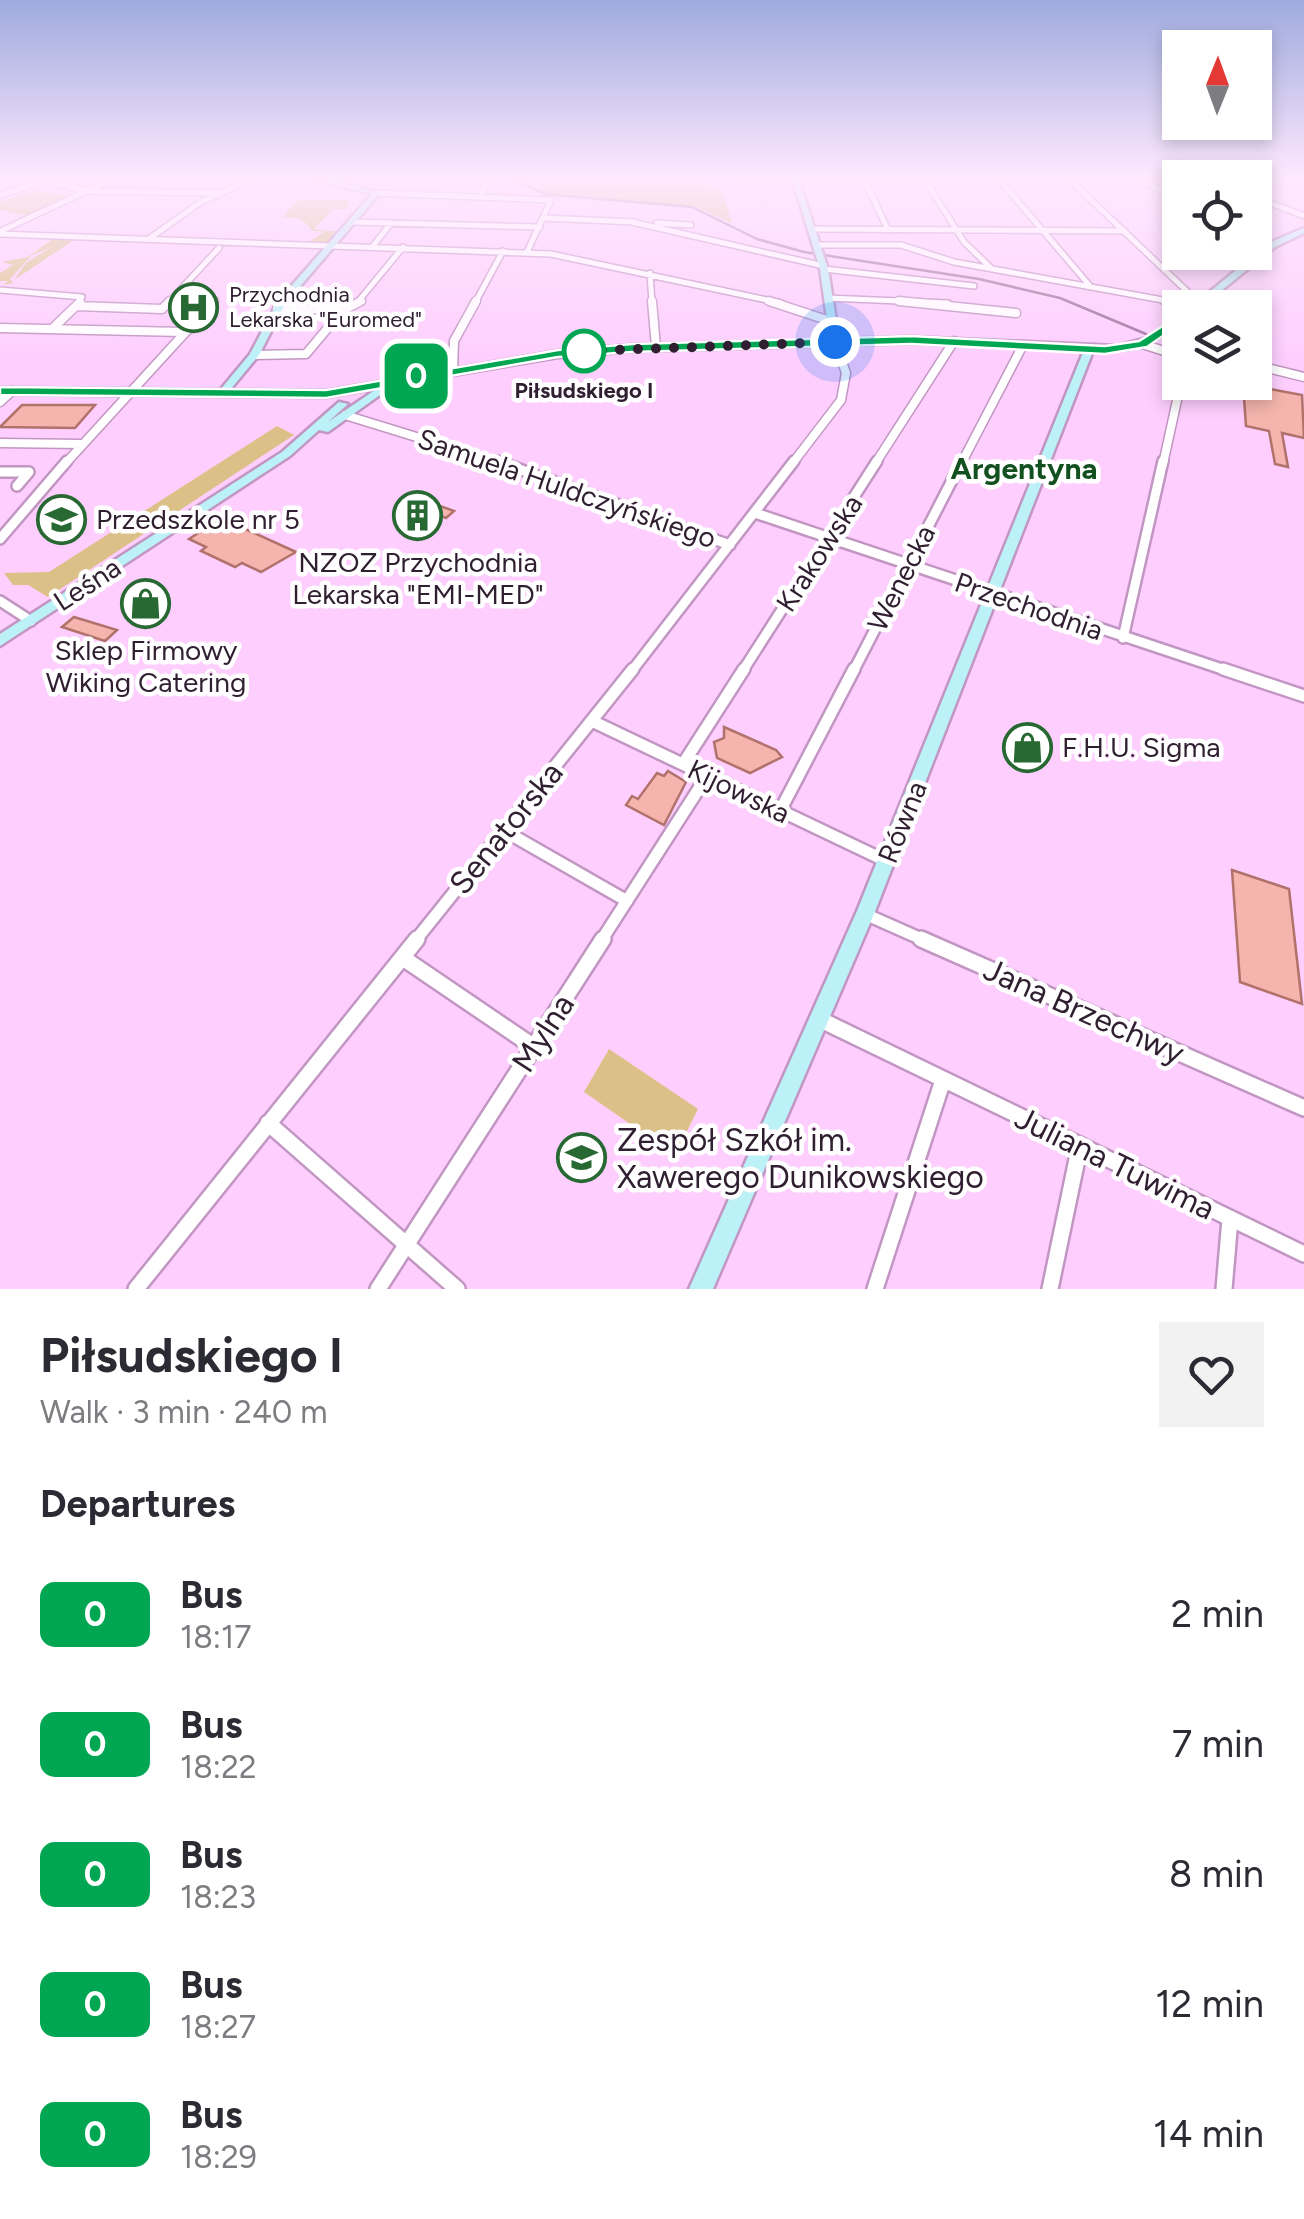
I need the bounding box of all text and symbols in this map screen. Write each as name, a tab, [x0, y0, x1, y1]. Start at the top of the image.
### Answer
north arrow	[1162, 30, 1272, 140]
map controls	[1162, 30, 1272, 400]
button: locate	[1162, 160, 1272, 270]
hospital icon: Przychodnia Lekarska "Euromed"	[168, 281, 220, 333]
place label: Przychodnia Lekarska "Euromed"	[229, 281, 422, 333]
button: layers	[1162, 290, 1272, 400]
your location	[810, 317, 860, 367]
marker: Piłsudskiego I	[563, 330, 605, 372]
line badge: 0	[384, 344, 448, 408]
text: 0	[405, 355, 427, 397]
place label: Piłsudskiego I	[515, 377, 653, 404]
street label: Samuela Huldczyńskiego	[413, 421, 721, 555]
district label: Argentyna	[951, 450, 1097, 487]
street label: Krakowska	[769, 488, 869, 618]
building icon: NZOZ Przychodnia Lekarska "EMI-MED"	[392, 489, 444, 541]
school or university icon: Przedszkole nr 5	[35, 493, 87, 545]
place label: Przedszkole nr 5	[96, 502, 300, 536]
street label: Wenecka	[860, 519, 942, 637]
place label: NZOZ Przychodnia Lekarska "EMI-MED"	[292, 545, 544, 611]
street label: Leśna	[47, 550, 127, 618]
street label: Przechodnia	[950, 565, 1108, 647]
shop icon: Sklep Firmowy Wiking Catering	[120, 577, 172, 629]
place label: Sklep Firmowy Wiking Catering	[46, 633, 246, 699]
shop icon: F.H.U. Sigma	[1001, 721, 1053, 773]
place label: F.H.U. Sigma	[1062, 730, 1221, 764]
street label: Kijowska	[682, 752, 796, 830]
street label: Senatorska	[441, 754, 571, 902]
street label: Równa	[870, 776, 934, 868]
street label: Jana Brzechwy	[978, 950, 1190, 1072]
street label: Mylna	[504, 987, 582, 1079]
street label: Juliana Tuwima	[1009, 1098, 1221, 1228]
place label: Zespół Szkół im. Xawerego Dunikowskiego	[617, 1121, 984, 1196]
school or university icon: Zespół Szkół im. Xawerego Dunikowskiego	[556, 1132, 608, 1184]
button: heart	[1159, 1322, 1264, 1427]
text: Piłsudskiego I	[40, 1326, 343, 1384]
text: Walk · 3 min · 240 m	[40, 1393, 327, 1431]
text: Departures	[40, 1481, 235, 1527]
text: Bus	[180, 1572, 243, 1618]
text: 2 min	[1171, 1591, 1264, 1637]
text: 0	[84, 1593, 106, 1635]
text: 18:17	[180, 1618, 251, 1656]
text: Bus	[180, 1702, 243, 1748]
text: 7 min	[1172, 1721, 1264, 1767]
text: 0	[84, 1723, 106, 1765]
text: 18:22	[180, 1748, 257, 1786]
text: Bus	[180, 1832, 243, 1878]
text: 8 min	[1169, 1851, 1264, 1897]
text: 0	[84, 1853, 106, 1895]
text: 18:23	[180, 1878, 256, 1916]
text: Bus	[180, 1962, 243, 2008]
text: 12 min	[1155, 1981, 1264, 2027]
text: 0	[84, 1983, 106, 2025]
text: 18:27	[180, 2008, 256, 2046]
text: Bus	[180, 2092, 243, 2138]
text: 14 min	[1153, 2111, 1264, 2157]
text: 0	[84, 2113, 106, 2155]
text: 18:29	[180, 2138, 257, 2176]

